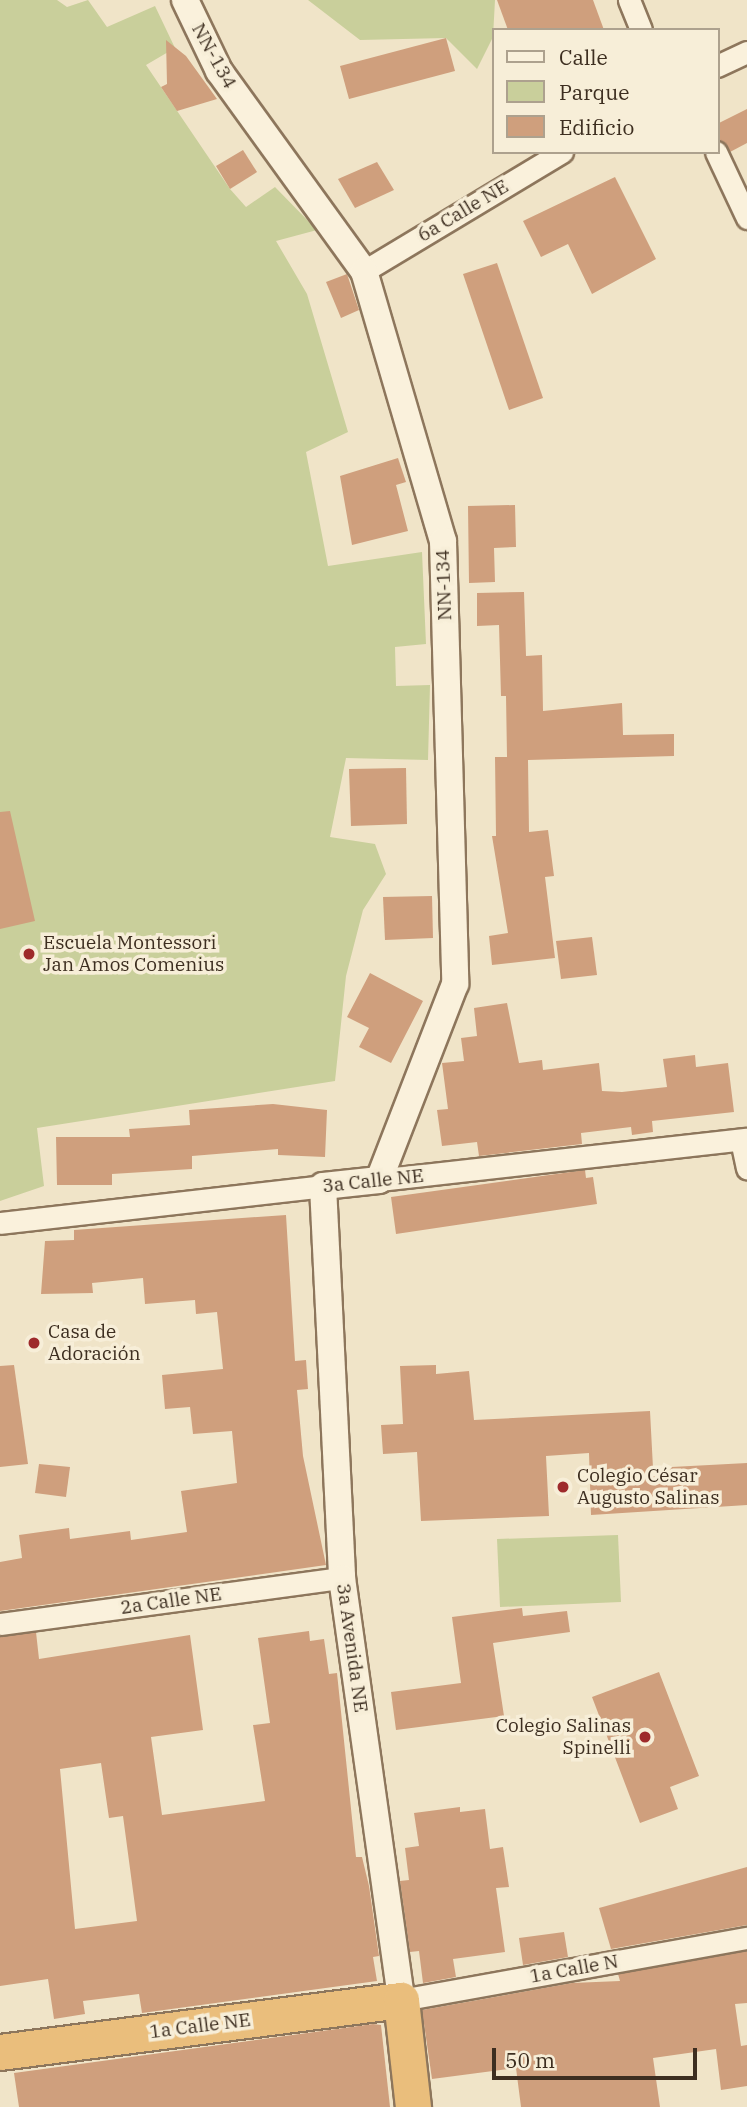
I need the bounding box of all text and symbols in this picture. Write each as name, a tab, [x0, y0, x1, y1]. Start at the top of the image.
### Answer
street label: NN-134	[187, 19, 241, 93]
legend	[491, 28, 719, 154]
text: Calle	[559, 43, 608, 71]
text: Parque	[559, 78, 629, 106]
text: Edificio	[559, 113, 634, 141]
street label: 6a Calle NE	[414, 175, 512, 247]
street label: NN-134	[431, 549, 457, 621]
place label: Escuela Montessori Jan Amos Comenius	[43, 932, 224, 976]
marker: Escuela Montessori Jan Amos Comenius	[21, 946, 37, 962]
street label: 3a Calle NE	[321, 1164, 425, 1198]
place label: Casa de Adoración	[48, 1321, 141, 1365]
marker: Casa de Adoración	[26, 1335, 42, 1351]
place label: Colegio César Augusto Salinas	[577, 1465, 719, 1509]
marker: Colegio César Augusto Salinas	[555, 1479, 571, 1495]
street label: 3a Avenida NE	[332, 1582, 372, 1714]
street label: 2a Calle NE	[119, 1583, 223, 1619]
place label: Colegio Salinas Spinelli	[496, 1715, 631, 1759]
marker: Colegio Salinas Spinelli	[637, 1729, 653, 1745]
street label: 1a Calle N	[528, 1950, 620, 1988]
street label: 1a Calle NE	[148, 2008, 252, 2044]
scale bar	[495, 2034, 700, 2078]
text: 50 m	[505, 2046, 555, 2074]

